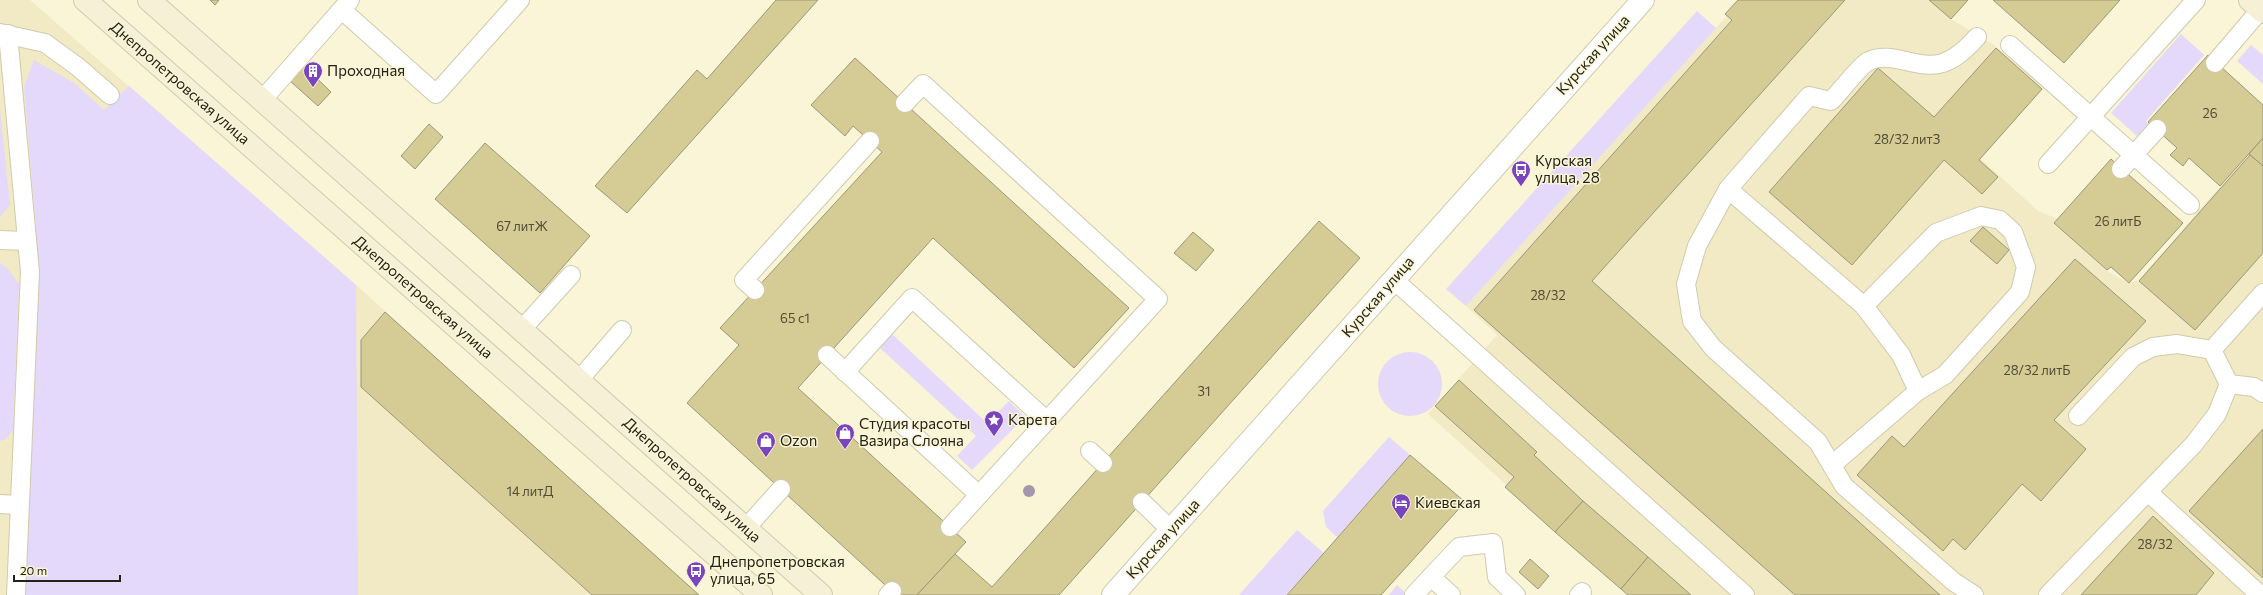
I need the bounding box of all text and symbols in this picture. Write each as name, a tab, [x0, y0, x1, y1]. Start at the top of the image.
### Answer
street label: Курская улица	[1552, 11, 1633, 98]
street label: Днепропетровская улица	[107, 17, 254, 148]
building icon: Проходная	[302, 60, 324, 88]
place label: Проходная	[327, 61, 405, 79]
house number: 26	[2202, 105, 2218, 121]
house number: 28/32 литЗ	[1874, 131, 1940, 147]
place label: Курская улица, 28	[1535, 151, 1600, 186]
bus stop icon: Курская улица, 28	[1510, 159, 1532, 187]
house number: 26 литБ	[2095, 213, 2141, 229]
house number: 67 литЖ	[496, 218, 548, 234]
street label: Днепропетровская улица	[350, 231, 497, 362]
street label: Курская улица	[1337, 252, 1417, 340]
house number: 28/32	[1530, 287, 1566, 303]
house number: 65 с1	[780, 310, 810, 326]
house number: 28/32 литБ	[2004, 362, 2070, 378]
house number: 31	[1198, 383, 1210, 399]
place icon: Карета	[983, 409, 1005, 437]
place label: Карета	[1008, 410, 1057, 428]
street label: Днепропетровская улица	[620, 413, 765, 546]
place label: Студия красоты Вазира Слояна	[859, 414, 970, 449]
shop icon: Студия красоты Вазира Слояна	[834, 422, 856, 450]
shop icon: Ozon	[755, 430, 777, 458]
place label: Ozon	[780, 431, 817, 449]
house number: 14 литД	[506, 483, 554, 499]
hotel icon: Киевская	[1390, 492, 1412, 520]
place label: Киевская	[1415, 493, 1481, 511]
street label: Курская улица	[1122, 495, 1203, 582]
house number: 28/32	[2137, 536, 2173, 552]
place label: Днепропетровская улица, 65	[710, 552, 845, 587]
scale bar	[14, 557, 120, 583]
bus stop icon: Днепропетровская улица, 65	[685, 560, 707, 588]
text: 20 m	[20, 563, 47, 577]

